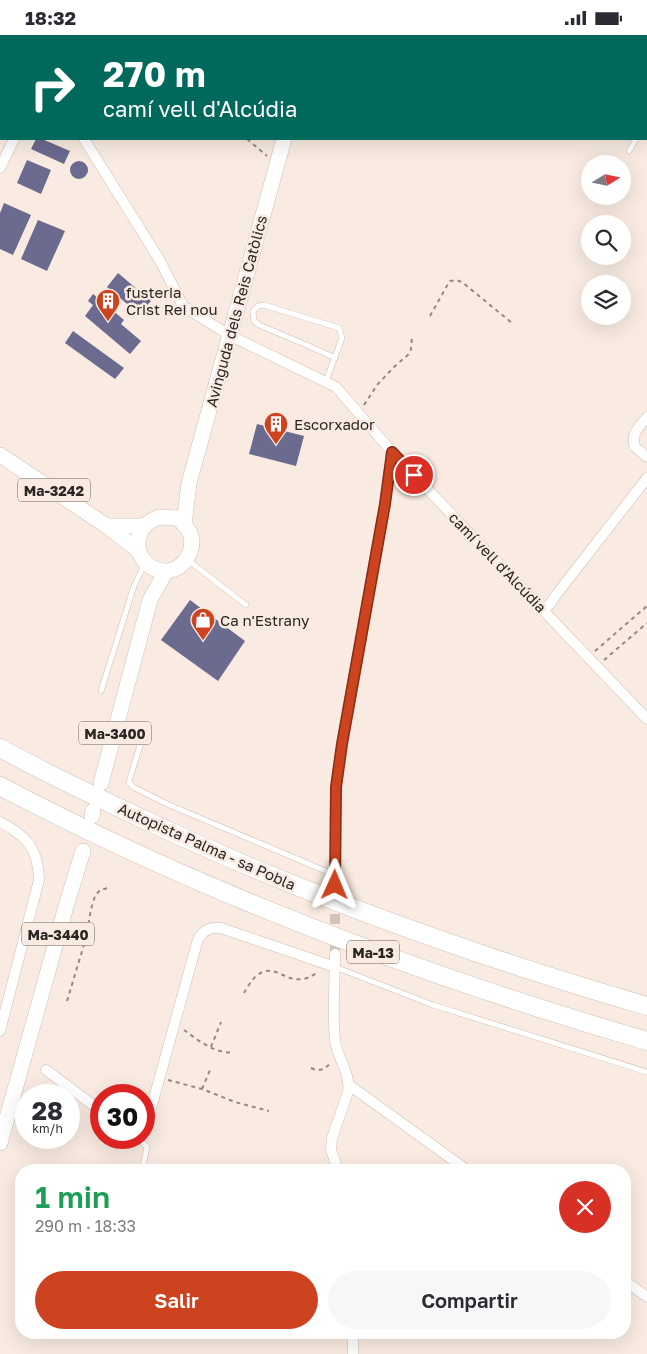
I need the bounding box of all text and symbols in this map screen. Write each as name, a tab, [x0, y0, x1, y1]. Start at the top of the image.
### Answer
text: 18:32	[25, 6, 76, 29]
text: 270 m	[103, 53, 206, 95]
icon: right	[20, 55, 85, 120]
text: camí vell d'Alcúdia	[103, 95, 297, 122]
north arrow	[581, 155, 631, 205]
map controls	[581, 155, 631, 325]
street label: Avinguda dels Reis Catòlics	[202, 213, 270, 409]
button: search	[581, 215, 631, 265]
button: layers	[581, 275, 631, 325]
place label: fusteria Crist Rei nou	[126, 283, 218, 318]
building icon: fusteria Crist Rei nou	[95, 288, 121, 322]
building icon: Escorxador	[263, 411, 289, 445]
place label: Escorxador	[294, 415, 375, 433]
pin	[393, 454, 435, 496]
icon: arrive	[400, 461, 428, 489]
road number: Ma-3242	[18, 479, 90, 501]
street label: camí vell d'Alcúdia	[445, 508, 551, 616]
shop icon: Ca n'Estrany	[190, 607, 216, 641]
place label: Ca n'Estrany	[220, 611, 310, 629]
road number: Ma-3400	[79, 721, 151, 745]
street label: Autopista Palma - sa Pobla	[115, 799, 299, 893]
position arrow	[308, 858, 360, 910]
road number: Ma-3440	[22, 923, 94, 946]
road number: Ma-13	[347, 941, 399, 964]
speed limit sign: 30	[90, 1084, 155, 1149]
text: 28	[32, 1095, 63, 1126]
text: km/h	[32, 1121, 63, 1136]
text: 1 min	[35, 1179, 110, 1215]
button: close	[559, 1181, 611, 1233]
text: 290 m · 18:33	[35, 1216, 136, 1236]
button: Salir	[35, 1271, 318, 1329]
button: Compartir	[328, 1271, 611, 1329]

